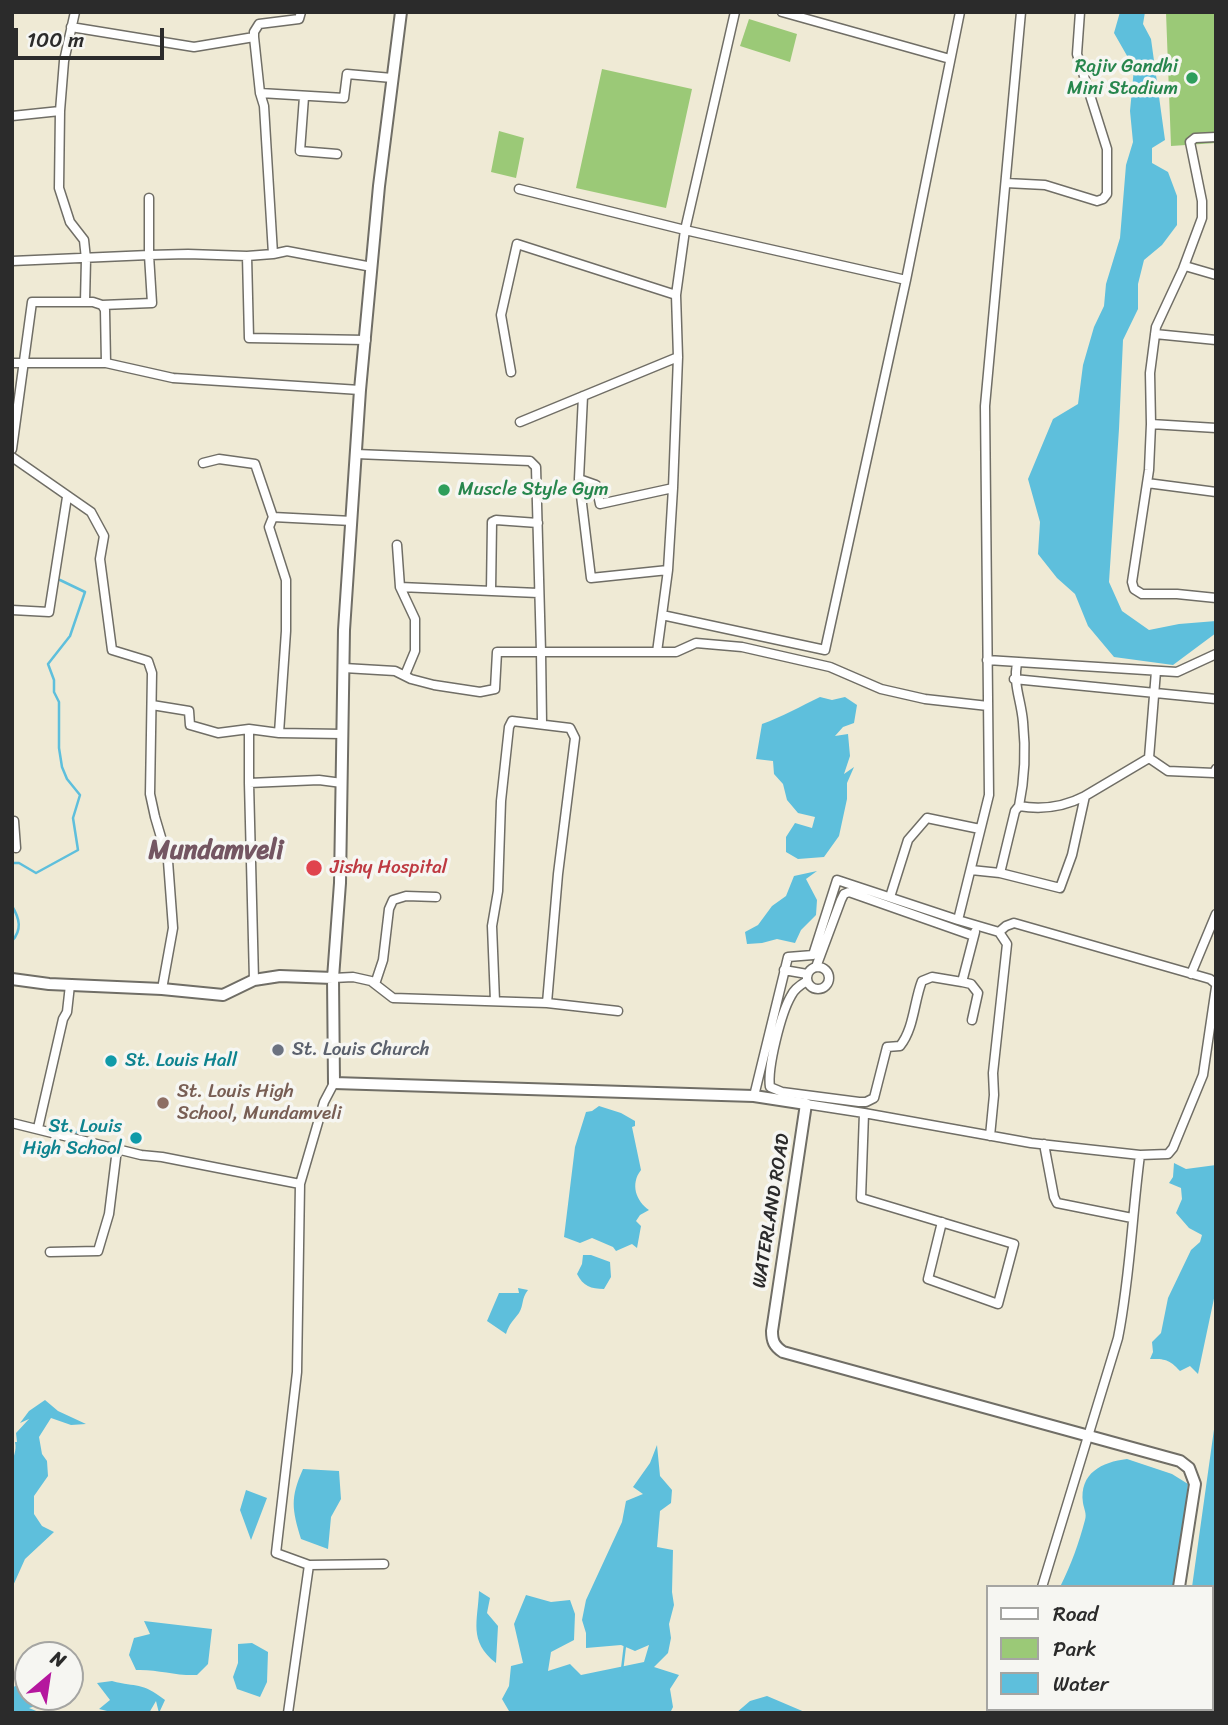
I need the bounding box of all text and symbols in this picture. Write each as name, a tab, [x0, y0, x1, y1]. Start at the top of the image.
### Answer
scale bar	[18, 14, 168, 58]
text: 100 m	[27, 21, 84, 59]
place label: Rajiv Gandhi Mini Stadium	[1067, 56, 1178, 100]
marker: Rajiv Gandhi Mini Stadium	[1184, 70, 1200, 86]
place label: Muscle Style Gym	[458, 479, 609, 501]
marker: Muscle Style Gym	[436, 482, 452, 498]
district label: Mundamveli	[148, 835, 284, 867]
place label: Jishy Hospital	[330, 857, 447, 879]
marker: Jishy Hospital	[304, 858, 324, 878]
place label: St. Louis Church	[292, 1039, 430, 1061]
marker: St. Louis Church	[270, 1042, 286, 1058]
place label: St. Louis Hall	[125, 1050, 237, 1072]
marker: St. Louis Hall	[103, 1053, 119, 1069]
place label: St. Louis High School, Mundamveli	[177, 1081, 342, 1125]
marker: St. Louis High School, Mundamveli	[155, 1095, 171, 1111]
place label: St. Louis High School	[23, 1116, 122, 1160]
marker: St. Louis High School	[128, 1130, 144, 1146]
street label: WATERLAND ROAD	[749, 1132, 795, 1290]
legend	[986, 1585, 1214, 1711]
text: Road	[1053, 1595, 1098, 1633]
text: Park	[1053, 1630, 1096, 1668]
north arrow	[14, 1641, 84, 1711]
text: N	[45, 1641, 72, 1677]
text: Water	[1053, 1665, 1108, 1703]

